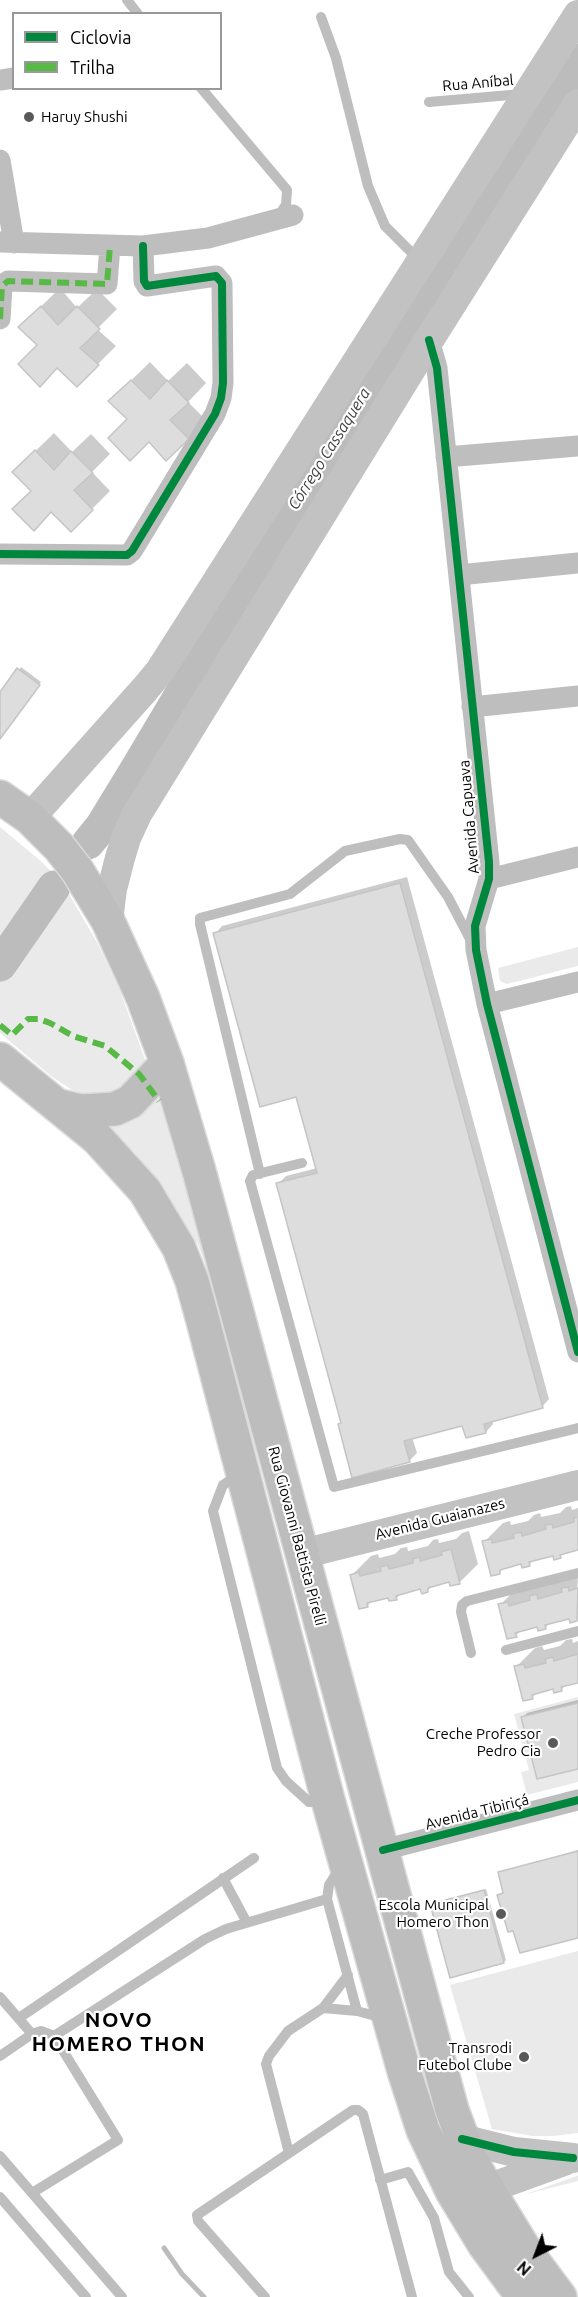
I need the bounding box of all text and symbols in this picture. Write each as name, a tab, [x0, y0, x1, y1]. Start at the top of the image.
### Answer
legend	[12, 12, 222, 90]
text: Ciclovia	[70, 27, 131, 47]
text: Trilha	[70, 57, 115, 77]
street label: Rua Aníbal	[442, 71, 514, 95]
place label: Haruy Shushi	[41, 108, 128, 126]
marker: Haruy Shushi	[22, 110, 36, 124]
water label: Córrego Cassaquera	[284, 385, 374, 513]
street label: Avenida Capuava	[455, 759, 483, 875]
street label: Rua Giovanni Battista Pirelli	[264, 1444, 330, 1628]
street label: Avenida Guaianazes	[373, 1494, 507, 1544]
place label: Creche Professor Pedro Cia	[426, 1725, 541, 1760]
marker: Creche Professor Pedro Cia	[546, 1736, 560, 1750]
street label: Avenida Tibiriçá	[423, 1790, 531, 1834]
place label: Escola Municipal Homero Thon	[378, 1896, 489, 1931]
marker: Escola Municipal Homero Thon	[494, 1907, 508, 1921]
district label: NOVO HOMERO THON	[32, 2007, 206, 2057]
place label: Transrodi Futebol Clube	[418, 2039, 512, 2074]
marker: Transrodi Futebol Clube	[517, 2050, 531, 2064]
north arrow	[506, 2225, 566, 2285]
text: N	[513, 2258, 534, 2279]

